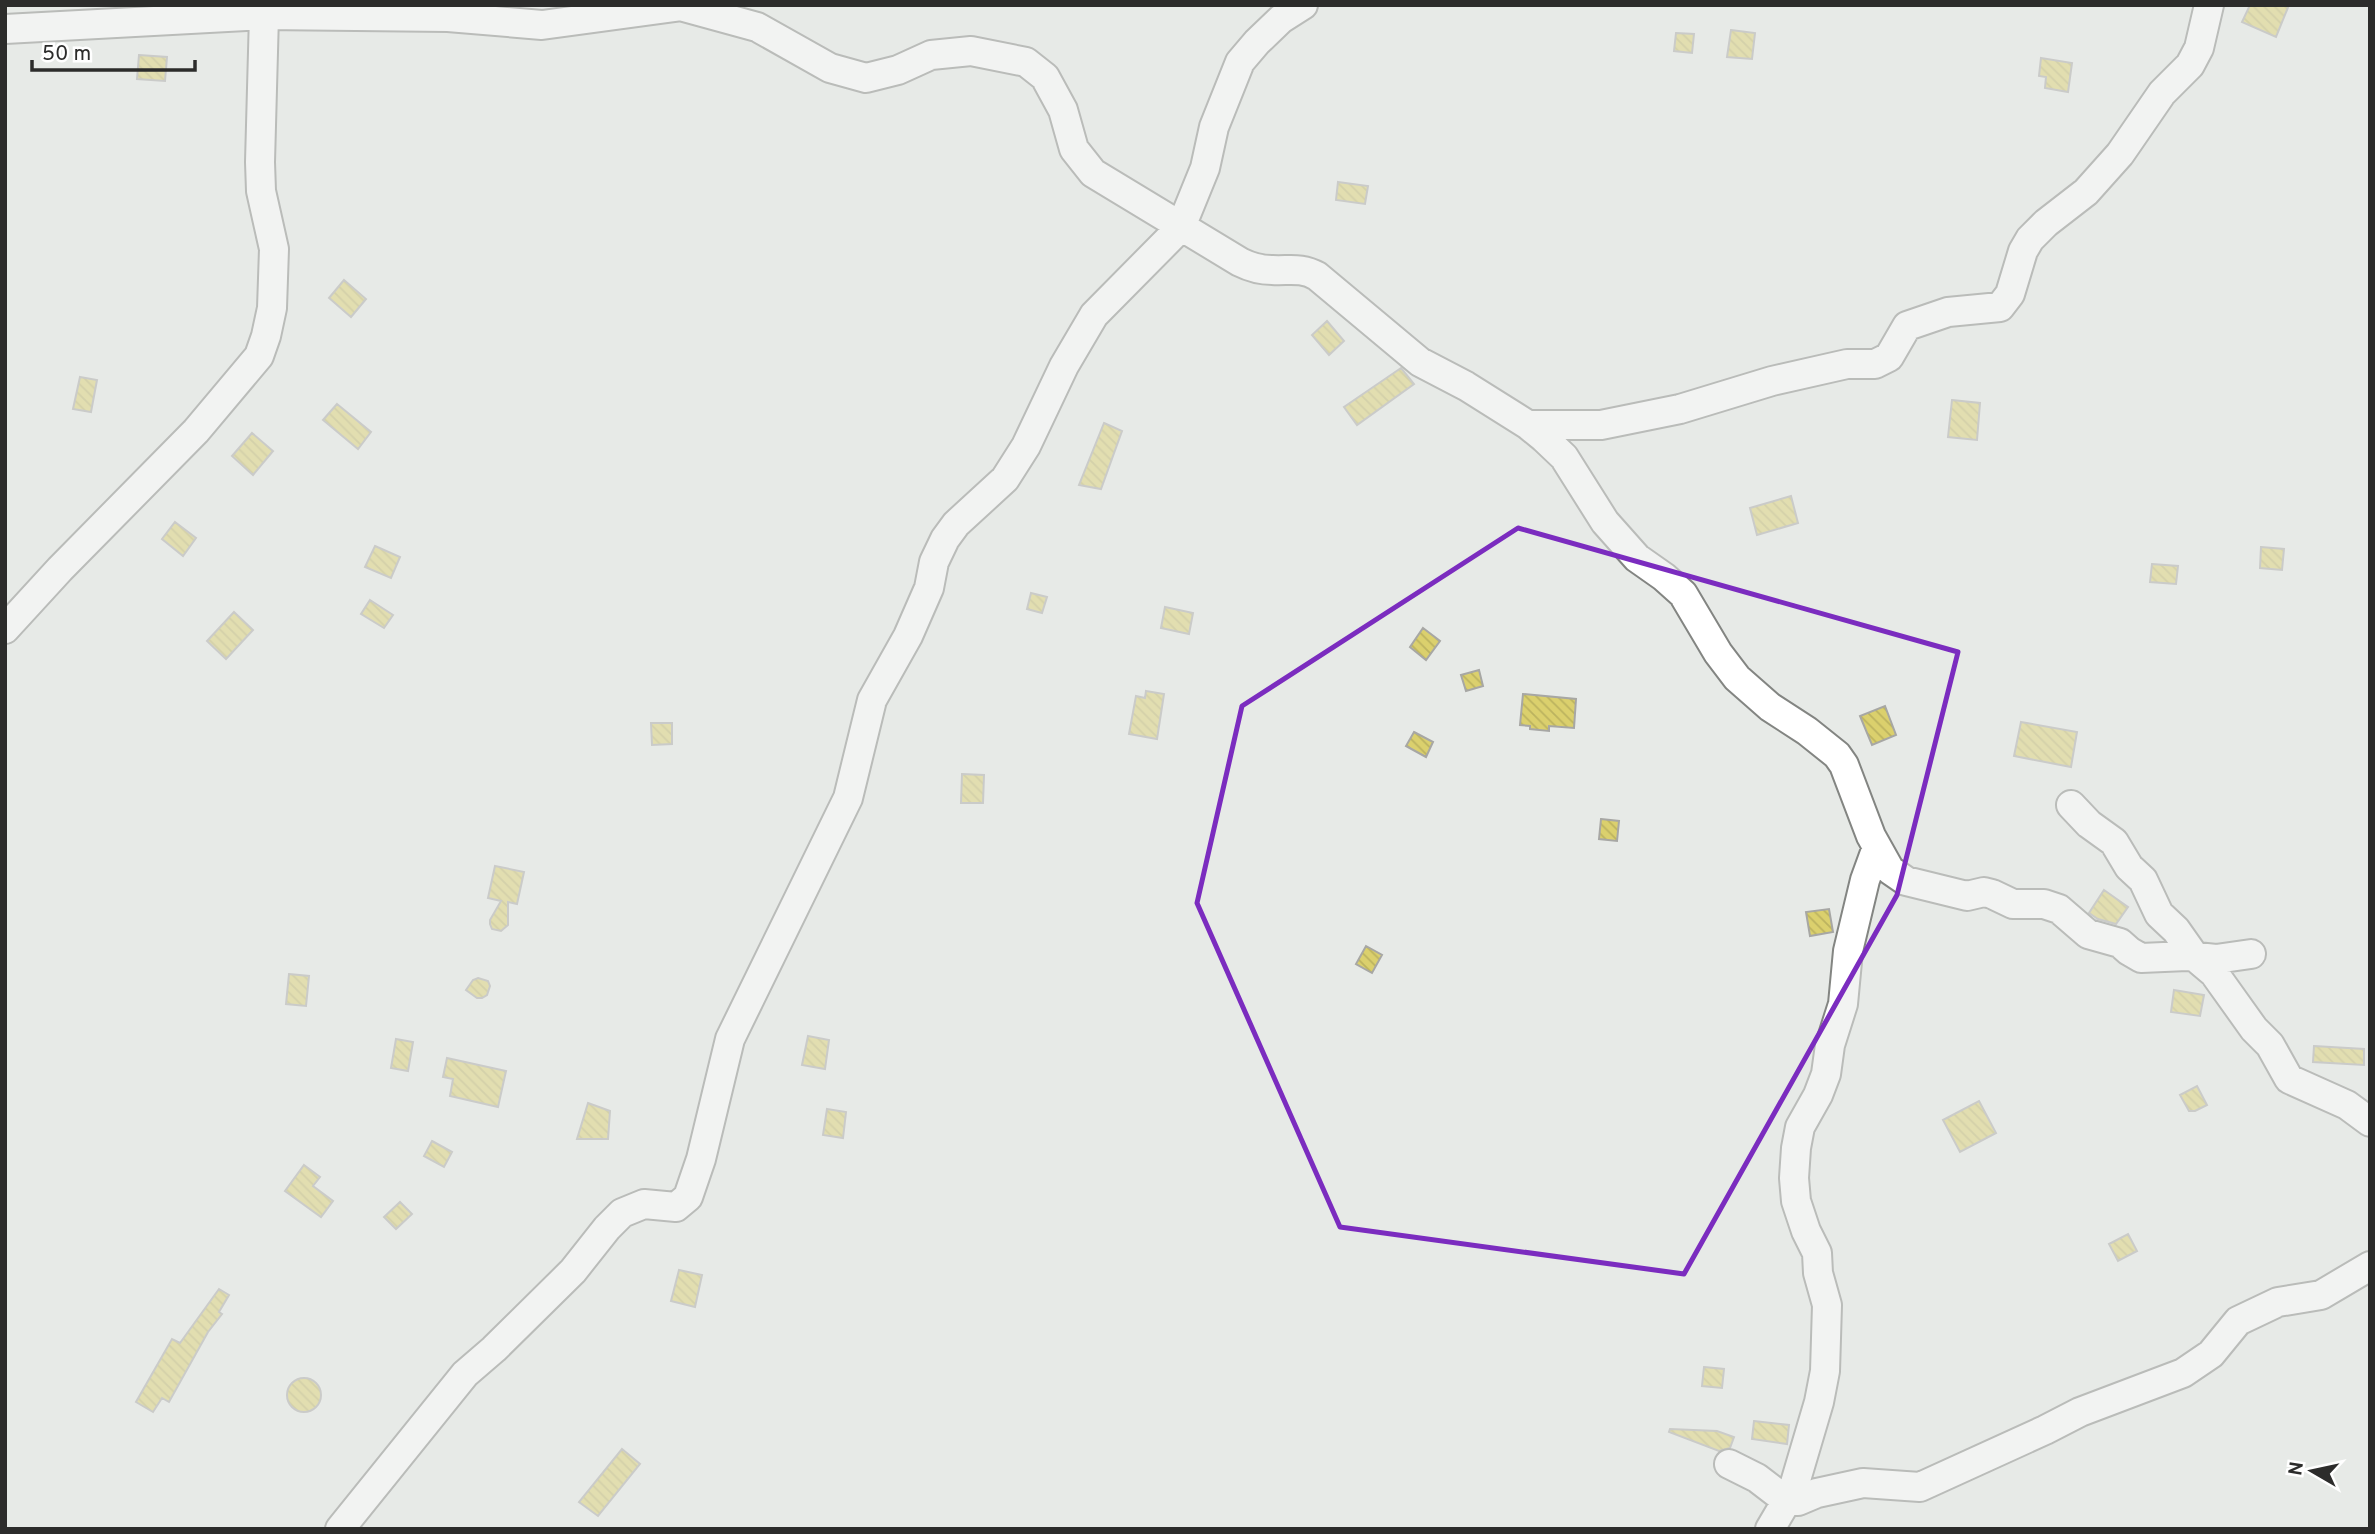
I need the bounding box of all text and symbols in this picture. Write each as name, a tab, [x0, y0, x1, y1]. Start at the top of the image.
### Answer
scale bar	[32, 28, 194, 72]
text: 50 m	[42, 41, 91, 68]
north arrow	[2277, 1436, 2347, 1506]
text: N	[2284, 1460, 2310, 1477]

